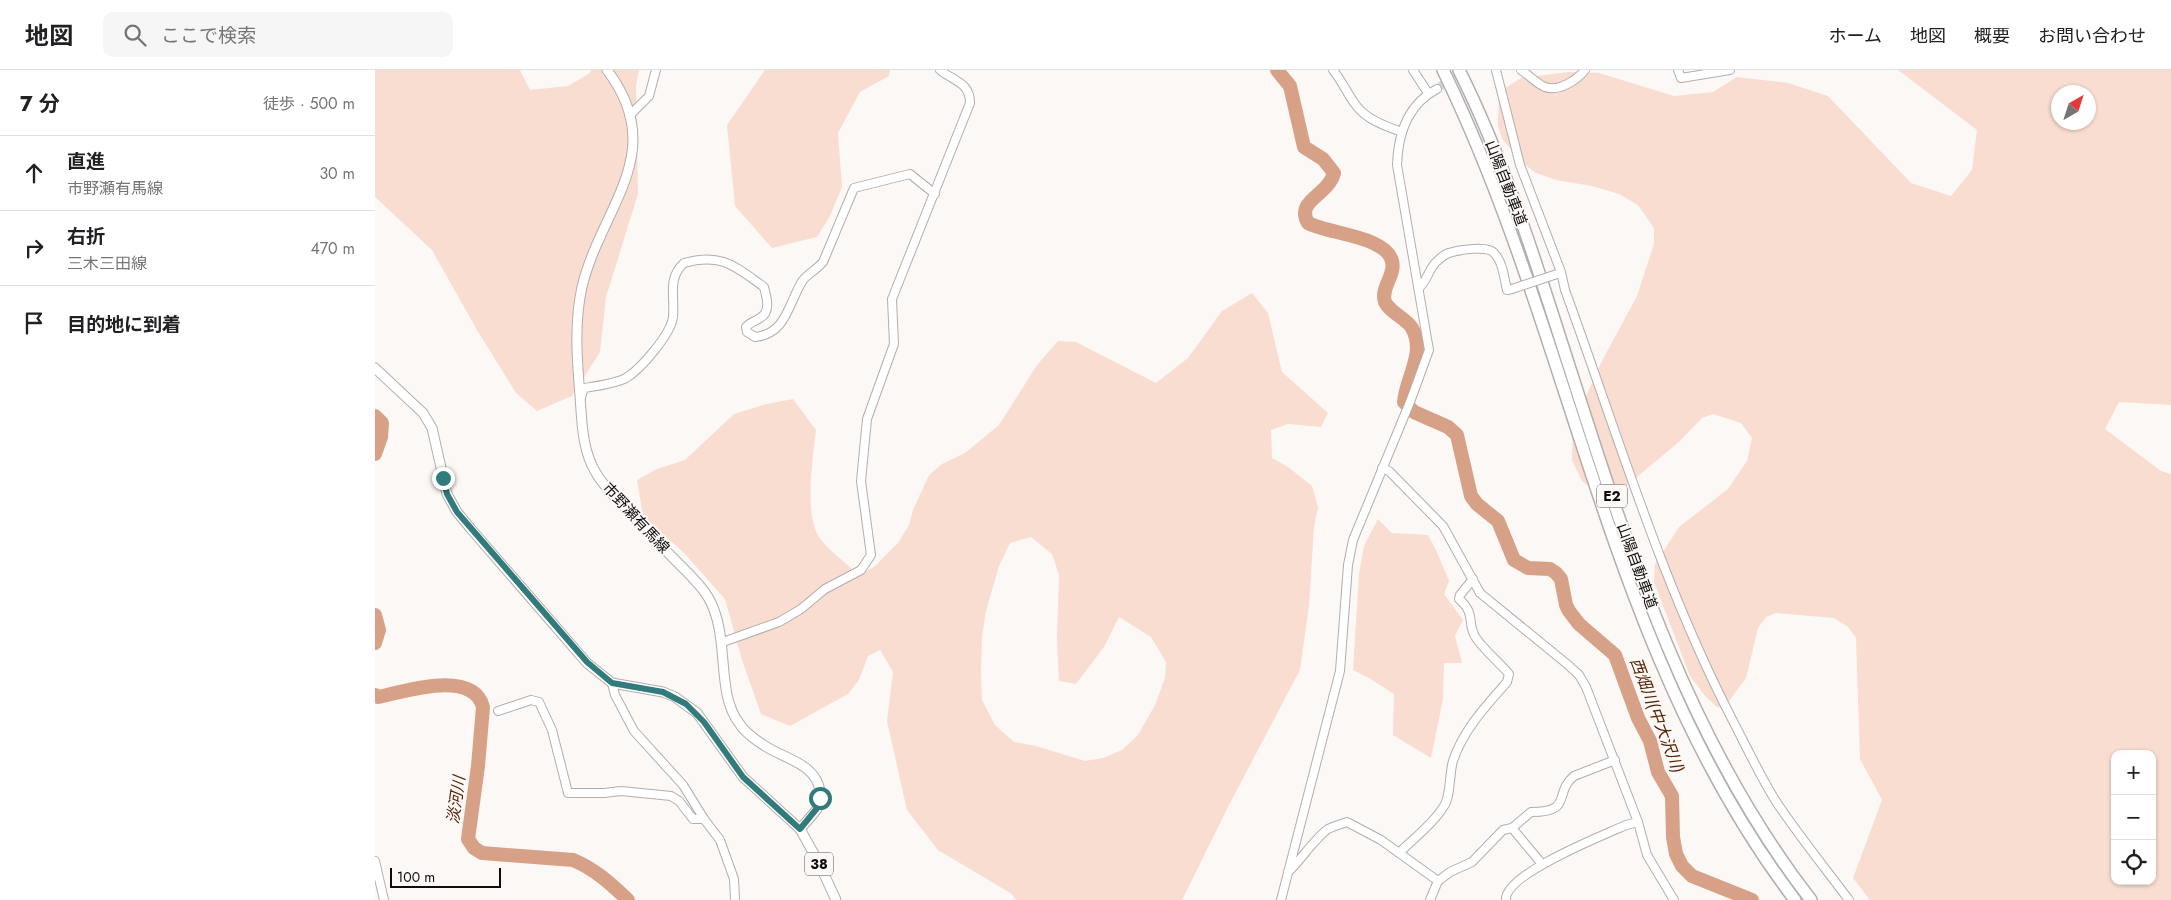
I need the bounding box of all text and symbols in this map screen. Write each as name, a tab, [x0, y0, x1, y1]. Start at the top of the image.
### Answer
search box	[103, 12, 453, 57]
text: 地図	[25, 18, 73, 53]
icon: search	[121, 21, 149, 49]
text: ここで検索	[161, 22, 256, 49]
text: ホーム	[1829, 23, 1882, 49]
text: 地図	[1910, 23, 1946, 49]
text: 概要	[1974, 23, 2010, 49]
text: お問い合わせ	[2038, 23, 2146, 49]
north arrow	[2051, 85, 2096, 130]
text: 7 分	[20, 89, 60, 119]
text: 徒歩 · 500 m	[263, 92, 355, 115]
street label: 山陽自動車道	[1480, 137, 1532, 229]
text: 直進	[67, 148, 105, 175]
icon: ahead	[20, 159, 48, 187]
text: 30 m	[319, 162, 355, 185]
text: 市野瀬有馬線	[67, 177, 163, 200]
text: 右折	[67, 223, 105, 250]
icon: right	[20, 234, 48, 262]
text: 470 m	[310, 237, 355, 260]
text: 三木三田線	[67, 252, 147, 275]
icon: arrive	[20, 309, 48, 337]
text: 目的地に到着	[67, 311, 181, 338]
route end	[432, 467, 455, 490]
street label: 市野瀬有馬線	[597, 478, 675, 558]
road number: E2	[1597, 484, 1627, 508]
street label: 山陽自動車道	[1611, 520, 1663, 612]
water label: 西畑川(中大沢川)	[1624, 654, 1690, 776]
map controls	[2111, 750, 2156, 885]
button: +	[2111, 750, 2156, 795]
water label: 淡河川	[441, 773, 471, 825]
route start	[809, 787, 832, 810]
button: −	[2111, 795, 2156, 840]
button: locate	[2111, 840, 2156, 885]
road number: 38	[805, 852, 833, 876]
scale bar	[390, 865, 501, 888]
text: 100 m	[397, 867, 435, 887]

